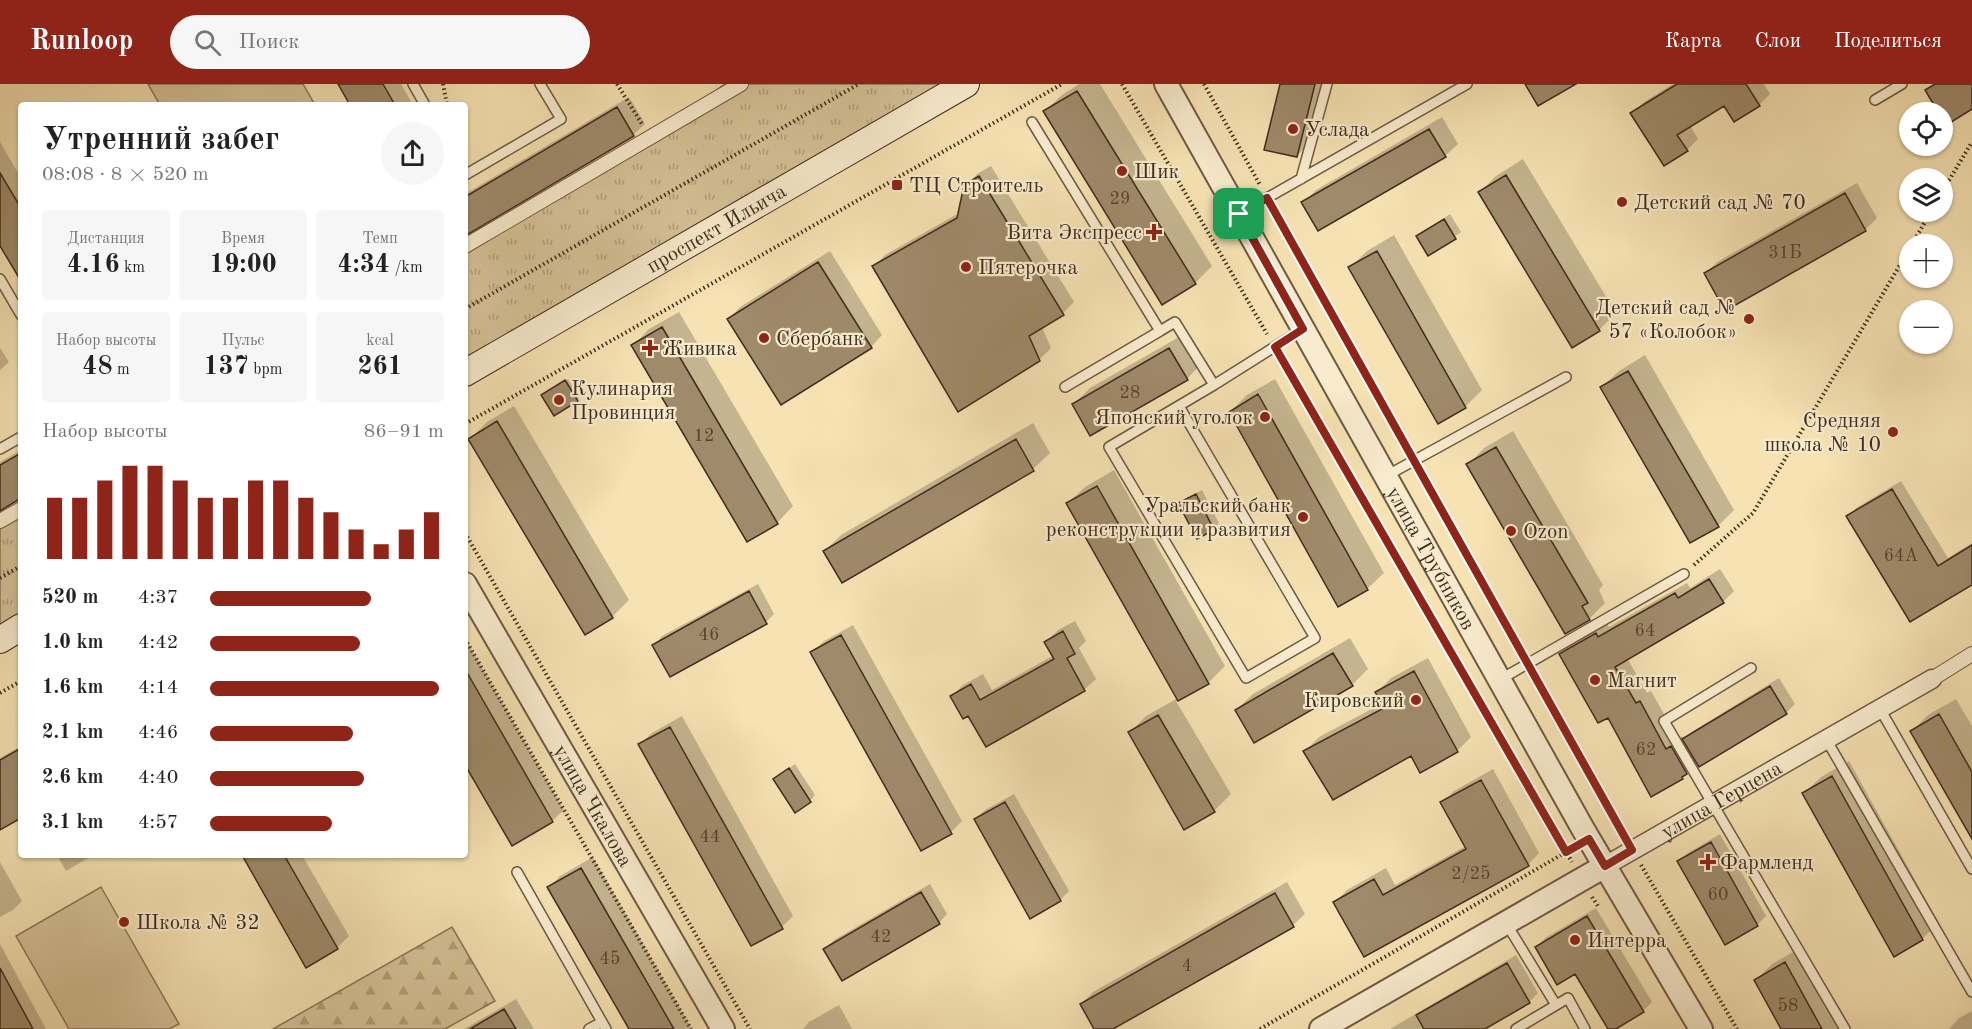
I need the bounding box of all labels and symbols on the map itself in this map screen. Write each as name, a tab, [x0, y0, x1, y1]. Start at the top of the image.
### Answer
place label: Услада	[1305, 120, 1369, 141]
marker: Услада	[1286, 122, 1300, 136]
place label: Шик	[1134, 162, 1179, 183]
marker: Шик	[1115, 164, 1129, 178]
place label: ТЦ Строитель	[909, 176, 1043, 197]
marker: ТЦ Строитель	[890, 178, 904, 192]
street label: проспект Ильича	[644, 181, 790, 278]
pin	[1213, 188, 1264, 239]
house number: 29	[1110, 190, 1130, 208]
place label: Детский сад № 70	[1634, 193, 1806, 214]
marker: Детский сад № 70	[1615, 195, 1629, 209]
place label: Вита Экспресс	[1007, 223, 1142, 244]
marker: Вита Экспресс	[1147, 225, 1161, 239]
house number: 31Б	[1768, 244, 1802, 262]
place label: Пятерочка	[978, 258, 1078, 279]
marker: Пятерочка	[959, 260, 973, 274]
place label: Детский сад № 57 «Колобок»	[1596, 298, 1737, 343]
marker: Детский сад № 57 «Колобок»	[1742, 312, 1756, 326]
place label: Сбербанк	[776, 329, 864, 350]
marker: Сбербанк	[757, 331, 771, 345]
place label: Живика	[662, 339, 737, 360]
marker: Живика	[643, 341, 657, 355]
place label: Кулинария Провинция	[571, 379, 676, 424]
house number: 28	[1120, 384, 1140, 402]
marker: Кулинария Провинция	[552, 393, 566, 407]
place label: Японский уголок	[1094, 408, 1253, 429]
marker: Японский уголок	[1258, 410, 1272, 424]
place label: Средняя школа № 10	[1765, 411, 1881, 456]
marker: Средняя школа № 10	[1886, 425, 1900, 439]
house number: 12	[694, 427, 714, 445]
street label: улица Трубников	[1382, 483, 1478, 634]
place label: Уральский банк реконструкции и развития	[1046, 496, 1291, 541]
marker: Уральский банк реконструкции и развития	[1296, 510, 1310, 524]
place label: Ozon	[1523, 522, 1569, 543]
marker: Ozon	[1504, 524, 1518, 538]
house number: 64А	[1884, 547, 1919, 565]
house number: 64	[1635, 622, 1655, 640]
house number: 46	[699, 626, 719, 644]
place label: Магнит	[1607, 671, 1677, 692]
marker: Магнит	[1588, 673, 1602, 687]
place label: Кировский	[1304, 691, 1404, 712]
marker: Кировский	[1409, 693, 1423, 707]
house number: 62	[1636, 741, 1656, 759]
street label: улица Чкалова	[549, 742, 636, 871]
street label: улица Герцена	[1658, 758, 1786, 844]
house number: 44	[700, 828, 720, 846]
place label: Фармленд	[1720, 853, 1814, 874]
marker: Фармленд	[1701, 855, 1715, 869]
house number: 2/25	[1451, 865, 1491, 883]
house number: 60	[1708, 886, 1728, 904]
place label: Школа № 32	[136, 913, 260, 934]
marker: Школа № 32	[117, 915, 131, 929]
house number: 42	[871, 928, 891, 946]
place label: Интерра	[1587, 931, 1666, 952]
marker: Интерра	[1568, 933, 1582, 947]
house number: 45	[600, 950, 620, 968]
house number: 4	[1182, 957, 1192, 975]
house number: 58	[1778, 997, 1798, 1015]

